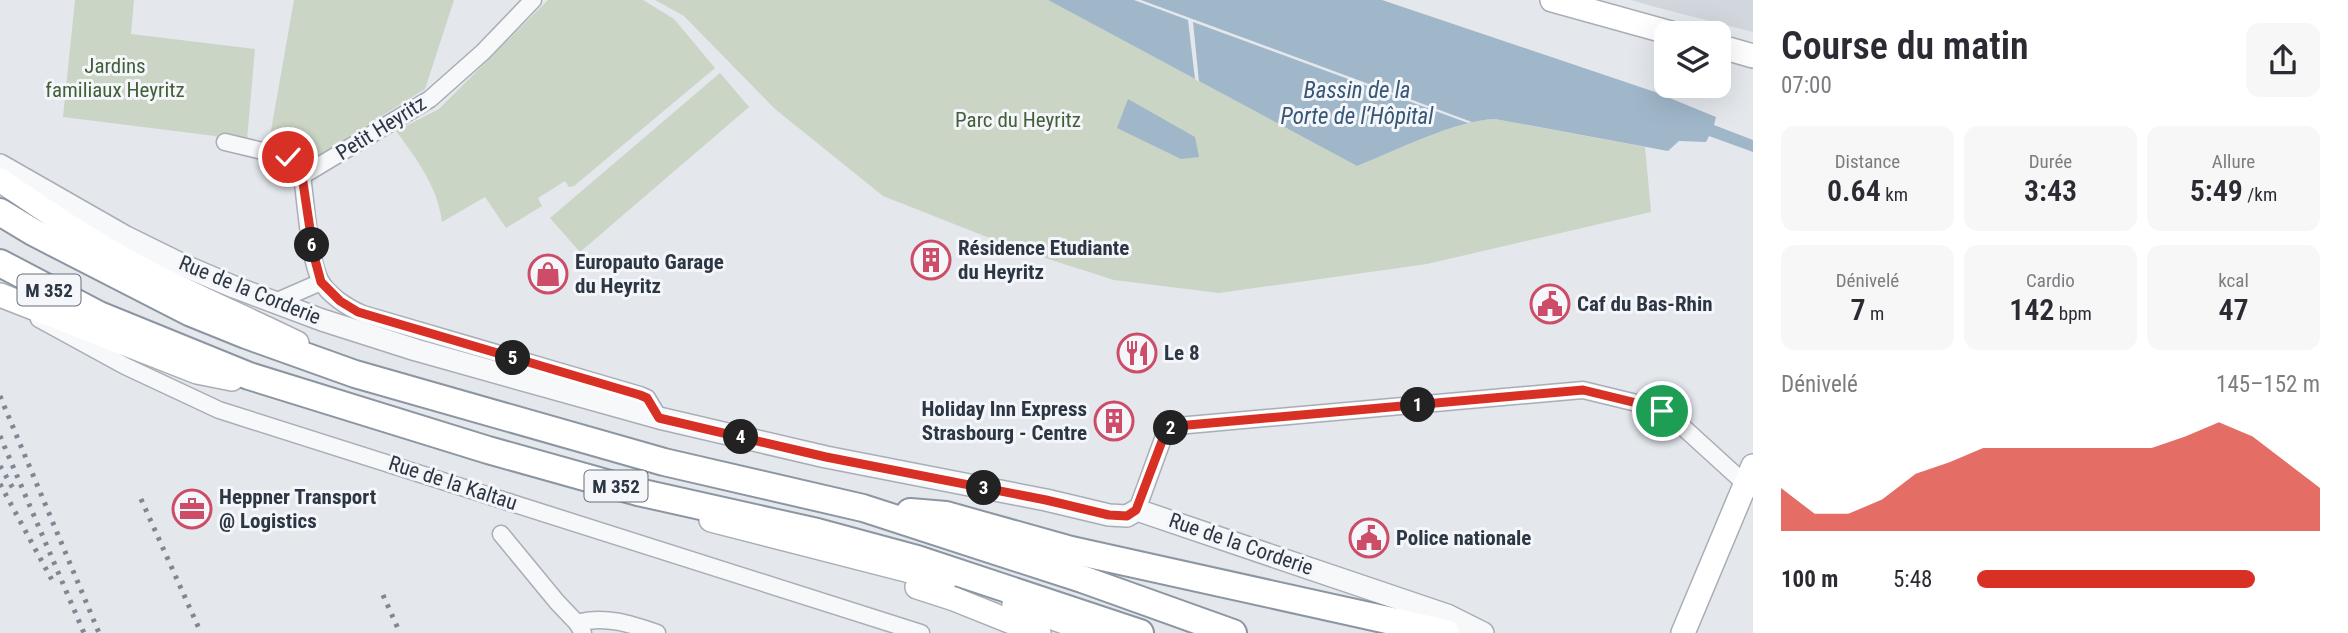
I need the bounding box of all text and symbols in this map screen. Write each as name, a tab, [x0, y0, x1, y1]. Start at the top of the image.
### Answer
map controls	[1654, 21, 1731, 98]
button: layers	[1654, 21, 1731, 98]
button: share	[2246, 23, 2320, 97]
text: Course du matin	[1781, 24, 2029, 68]
park label: Jardins familiaux Heyritz	[45, 54, 185, 102]
text: 07:00	[1781, 72, 1832, 99]
water label: Bassin de la Porte de l’Hôpital	[1281, 77, 1434, 130]
street label: Petit Heyritz	[332, 91, 430, 165]
park label: Parc du Heyritz	[955, 108, 1081, 132]
pin	[258, 127, 318, 187]
icon: check	[269, 138, 307, 176]
text: Distance	[1835, 150, 1900, 173]
text: Durée	[2029, 150, 2072, 173]
text: Allure	[2212, 150, 2255, 173]
text: 0.64	[1827, 173, 1881, 208]
text: 3:43	[2024, 173, 2077, 208]
text: 5:49	[2190, 173, 2243, 208]
text: km	[1881, 183, 1908, 206]
text: /km	[2243, 183, 2277, 206]
pin: 6	[294, 228, 330, 262]
text: 6	[307, 233, 316, 256]
place label: Résidence Etudiante du Heyritz	[958, 236, 1129, 284]
building icon: Résidence Etudiante du Heyritz	[910, 239, 952, 281]
place label: Europauto Garage du Heyritz	[575, 250, 724, 298]
street label: Rue de la Corderie	[176, 251, 325, 329]
shop icon: Europauto Garage du Heyritz	[527, 253, 569, 295]
text: Dénivelé	[1836, 269, 1899, 292]
text: Cardio	[2026, 269, 2075, 292]
text: kcal	[2218, 269, 2249, 292]
road number: M 352	[18, 274, 80, 306]
public building icon: Caf du Bas-Rhin	[1529, 283, 1571, 325]
place label: Caf du Bas-Rhin	[1577, 292, 1713, 316]
text: 7	[1851, 292, 1866, 327]
text: 142	[2009, 292, 2054, 327]
text: 47	[2218, 292, 2249, 327]
text: m	[1866, 302, 1884, 325]
text: bpm	[2054, 302, 2092, 325]
restaurant icon: Le 8	[1116, 332, 1158, 374]
pin: 5	[496, 340, 530, 376]
place label: Le 8	[1164, 341, 1200, 365]
text: 5	[508, 346, 517, 369]
text: Dénivelé	[1781, 371, 1858, 398]
text: 145–152 m	[2216, 371, 2320, 398]
pin	[1632, 381, 1692, 441]
pin: 1	[1400, 388, 1436, 422]
icon: arrive	[1643, 392, 1681, 430]
text: 1	[1413, 393, 1422, 416]
place label: Holiday Inn Express Strasbourg - Centre	[921, 397, 1087, 445]
building icon: Holiday Inn Express Strasbourg - Centre	[1093, 400, 1135, 442]
pin: 2	[1154, 410, 1188, 446]
text: 2	[1166, 416, 1175, 439]
pin: 4	[724, 420, 758, 454]
text: 4	[736, 425, 745, 448]
street label: Rue de la Kaltau	[386, 451, 520, 515]
pin: 3	[967, 470, 1002, 505]
road number: M 352	[584, 471, 648, 502]
text: 3	[979, 476, 988, 499]
place label: Heppner Transport @ Logistics	[219, 485, 376, 533]
office icon: Heppner Transport @ Logistics	[171, 488, 213, 530]
street label: Rue de la Corderie	[1166, 508, 1316, 580]
public building icon: Police nationale	[1348, 517, 1390, 559]
place label: Police nationale	[1396, 526, 1531, 550]
text: 100 m	[1781, 566, 1838, 593]
text: 5:48	[1893, 566, 1932, 593]

